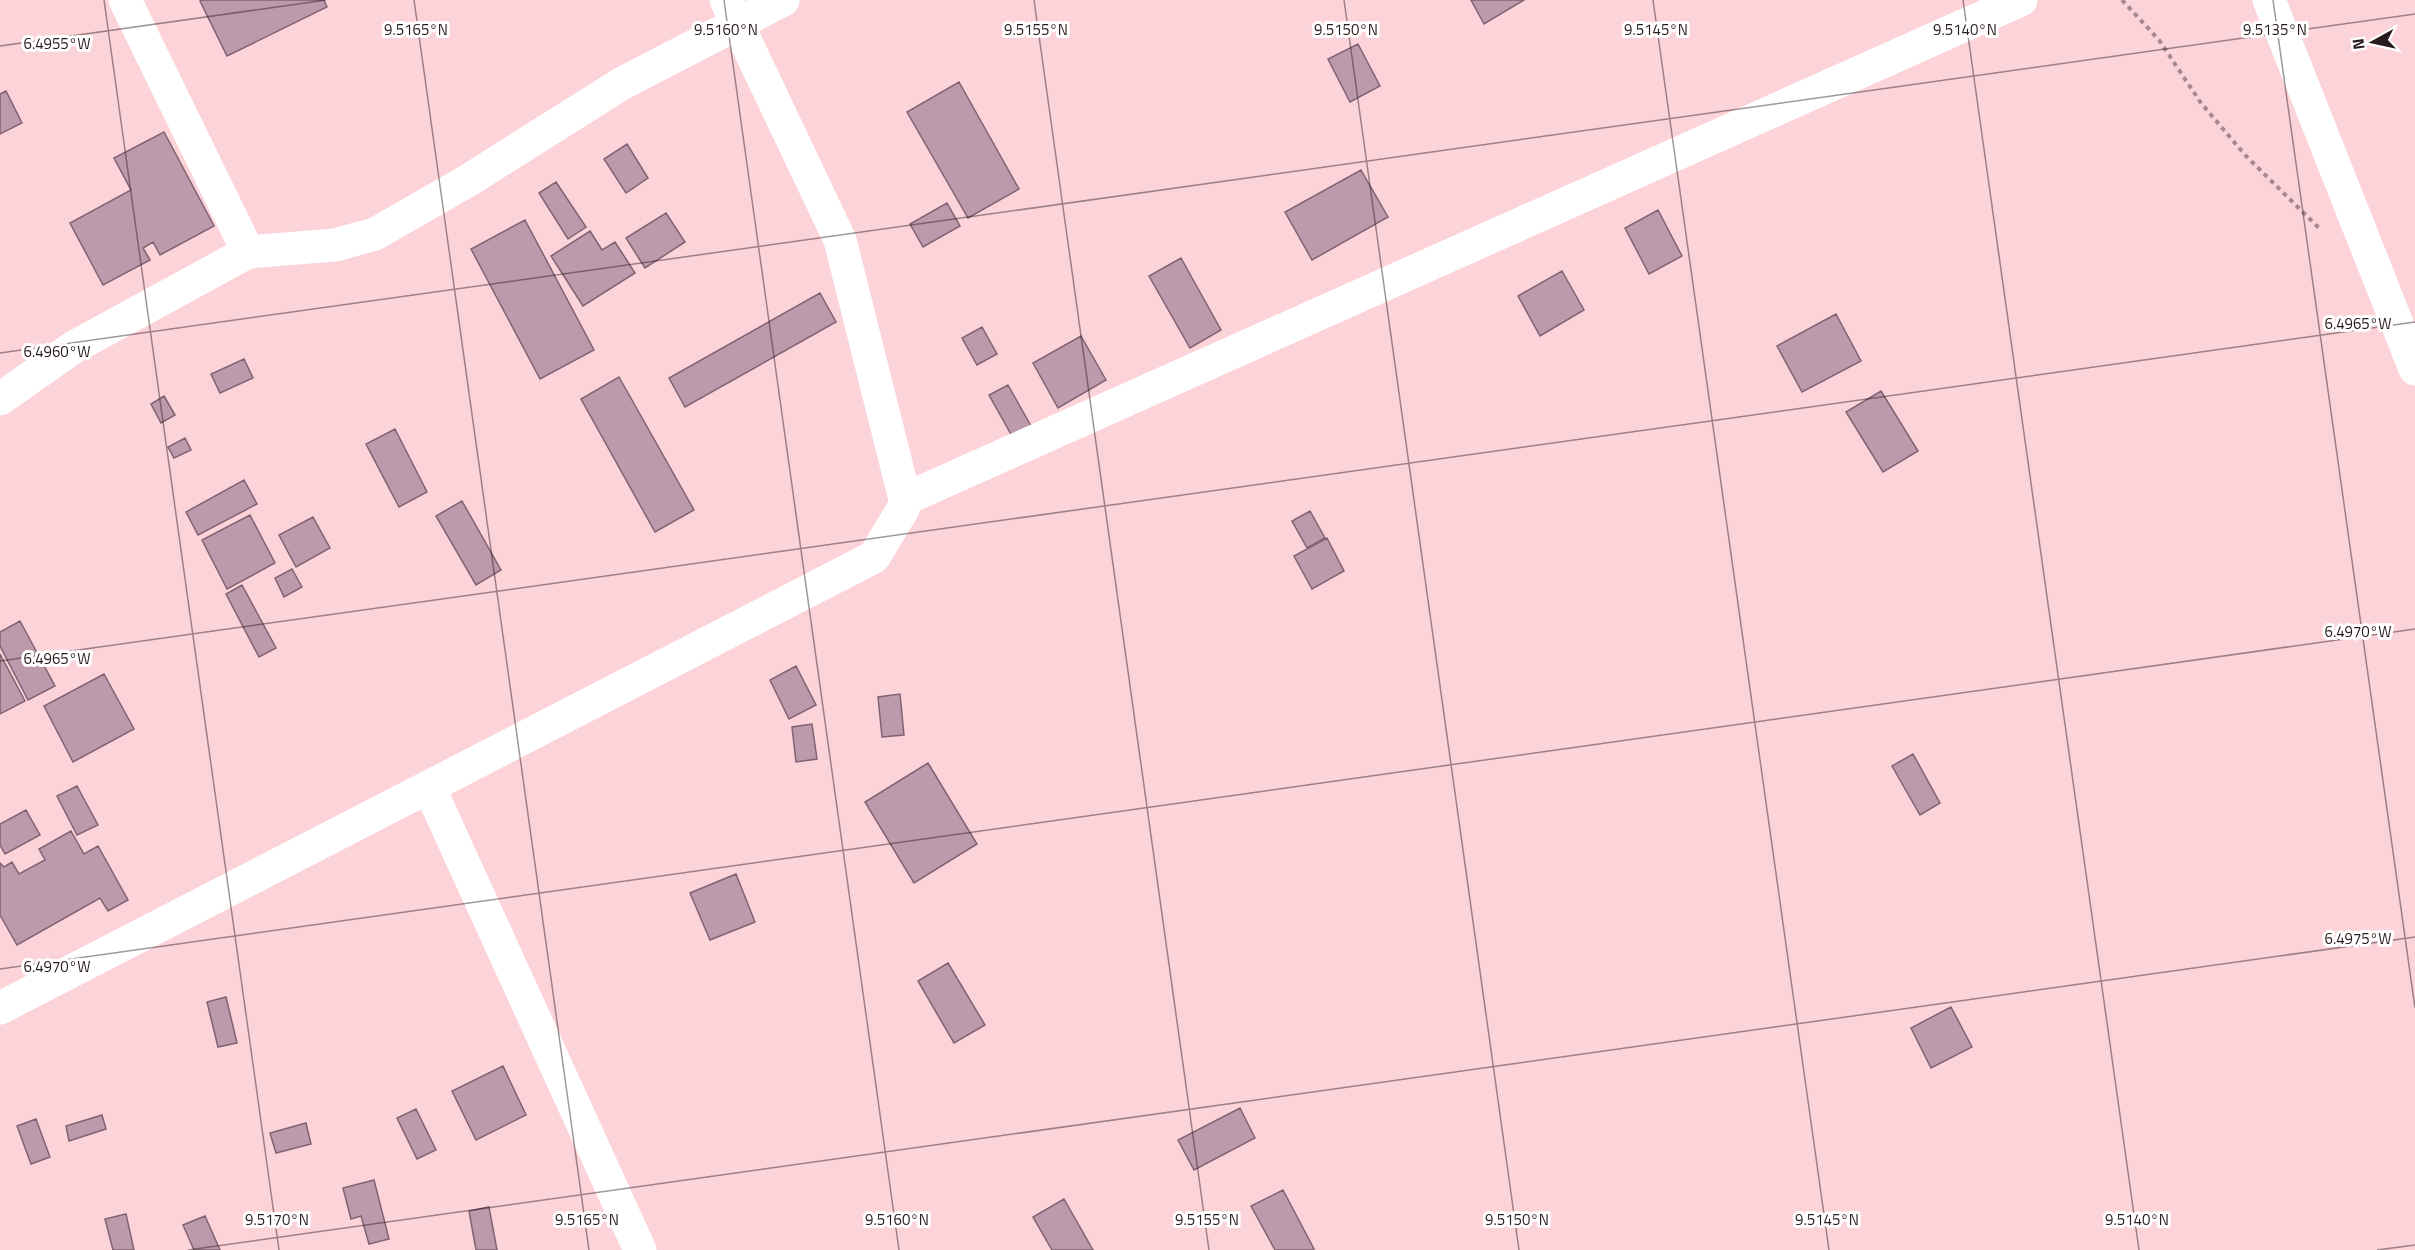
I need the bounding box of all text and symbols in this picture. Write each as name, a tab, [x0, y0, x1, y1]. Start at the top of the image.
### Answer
north arrow	[2343, 12, 2403, 72]
text: 9.5165°N	[384, 18, 448, 41]
text: 9.5160°N	[694, 18, 758, 41]
text: 9.5155°N	[1004, 18, 1068, 41]
text: 9.5150°N	[1314, 18, 1378, 41]
text: 9.5145°N	[1624, 18, 1688, 41]
text: 9.5140°N	[1933, 18, 1997, 41]
text: 9.5135°N	[2243, 18, 2307, 41]
text: 6.4955°W	[24, 32, 90, 55]
text: N	[2345, 37, 2371, 51]
text: 6.4965°W	[2325, 312, 2391, 335]
text: 6.4960°W	[24, 340, 90, 363]
text: 6.4970°W	[2325, 620, 2391, 643]
text: 6.4965°W	[24, 647, 90, 670]
text: 6.4975°W	[2325, 927, 2391, 950]
text: 6.4970°W	[24, 955, 90, 978]
text: 9.5170°N	[245, 1208, 309, 1231]
text: 9.5165°N	[555, 1208, 619, 1231]
text: 9.5160°N	[865, 1208, 929, 1231]
text: 9.5155°N	[1175, 1208, 1239, 1231]
text: 9.5150°N	[1485, 1208, 1549, 1231]
text: 9.5145°N	[1795, 1208, 1859, 1231]
text: 9.5140°N	[2105, 1208, 2169, 1231]

